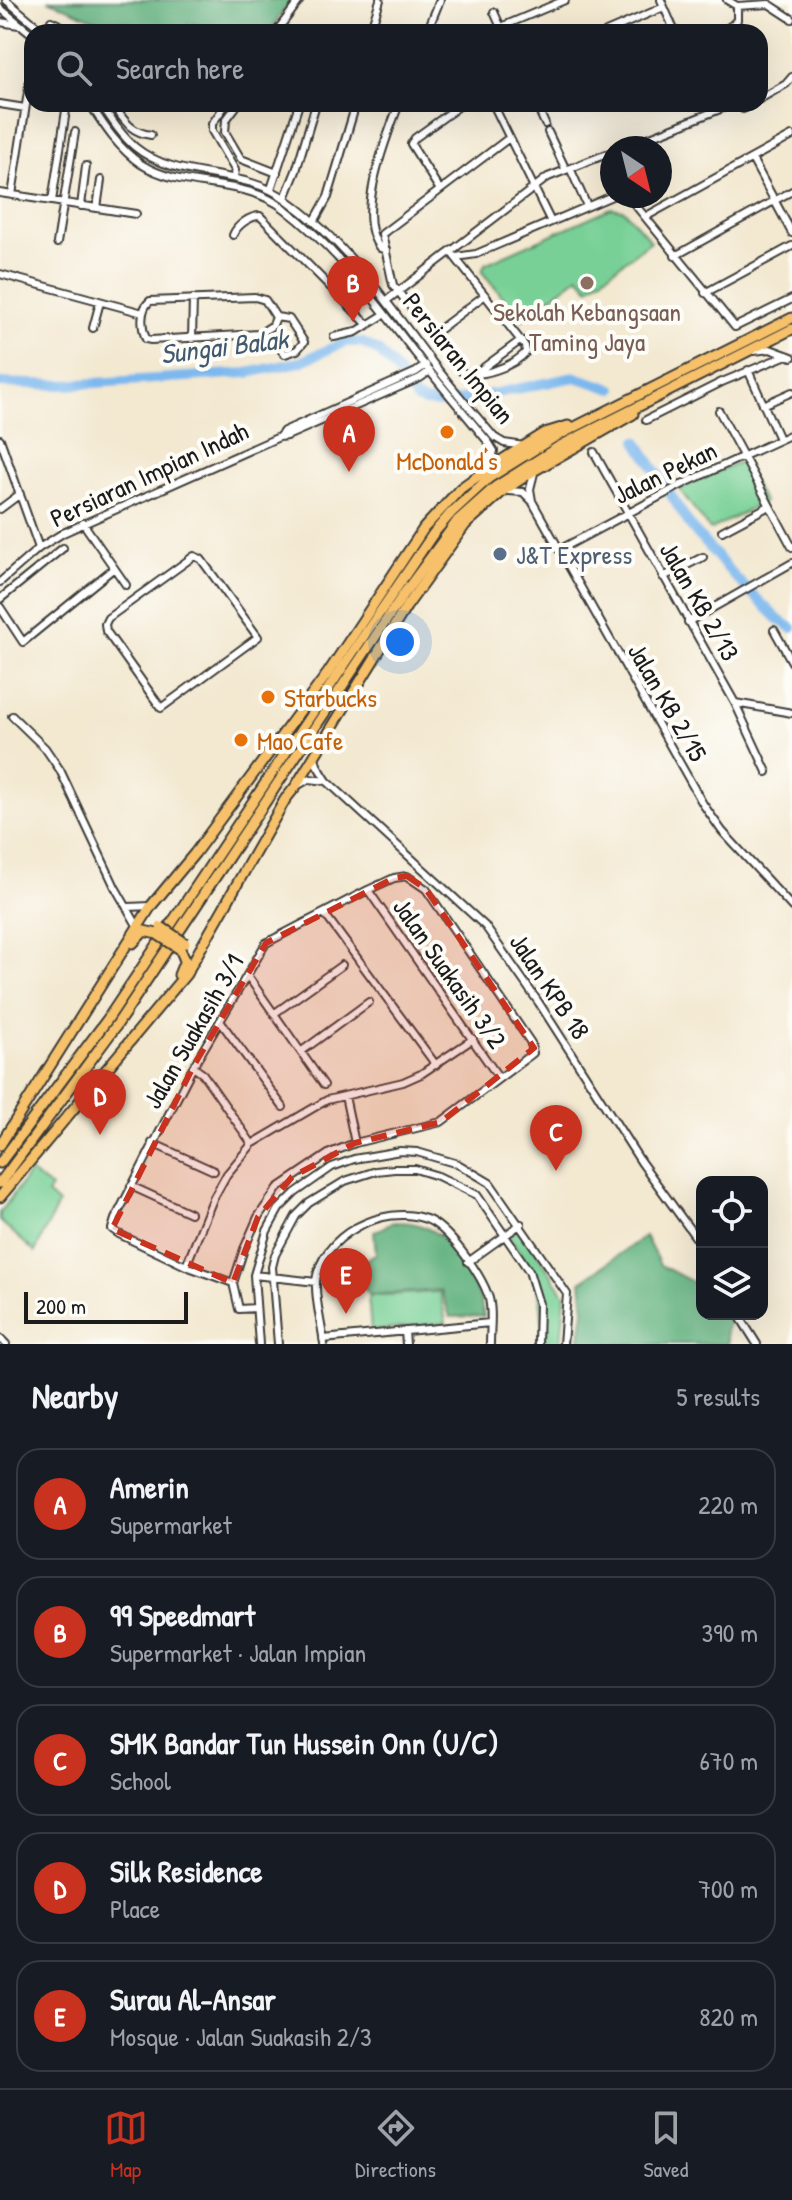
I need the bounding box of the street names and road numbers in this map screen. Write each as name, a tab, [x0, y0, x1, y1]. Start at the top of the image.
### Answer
street label: Persiaran Impian	[395, 285, 523, 431]
street label: Persiaran Impian Indah	[44, 413, 254, 535]
street label: Jalan Pekan	[608, 432, 722, 512]
street label: Jalan KB 2/13	[652, 535, 748, 667]
street label: Jalan KB 2/15	[620, 637, 716, 767]
street label: Jalan Suakasih 3/2	[385, 891, 515, 1055]
street label: Jalan KPB 18	[502, 926, 598, 1046]
street label: Jalan Suakasih 3/1	[135, 947, 251, 1115]

